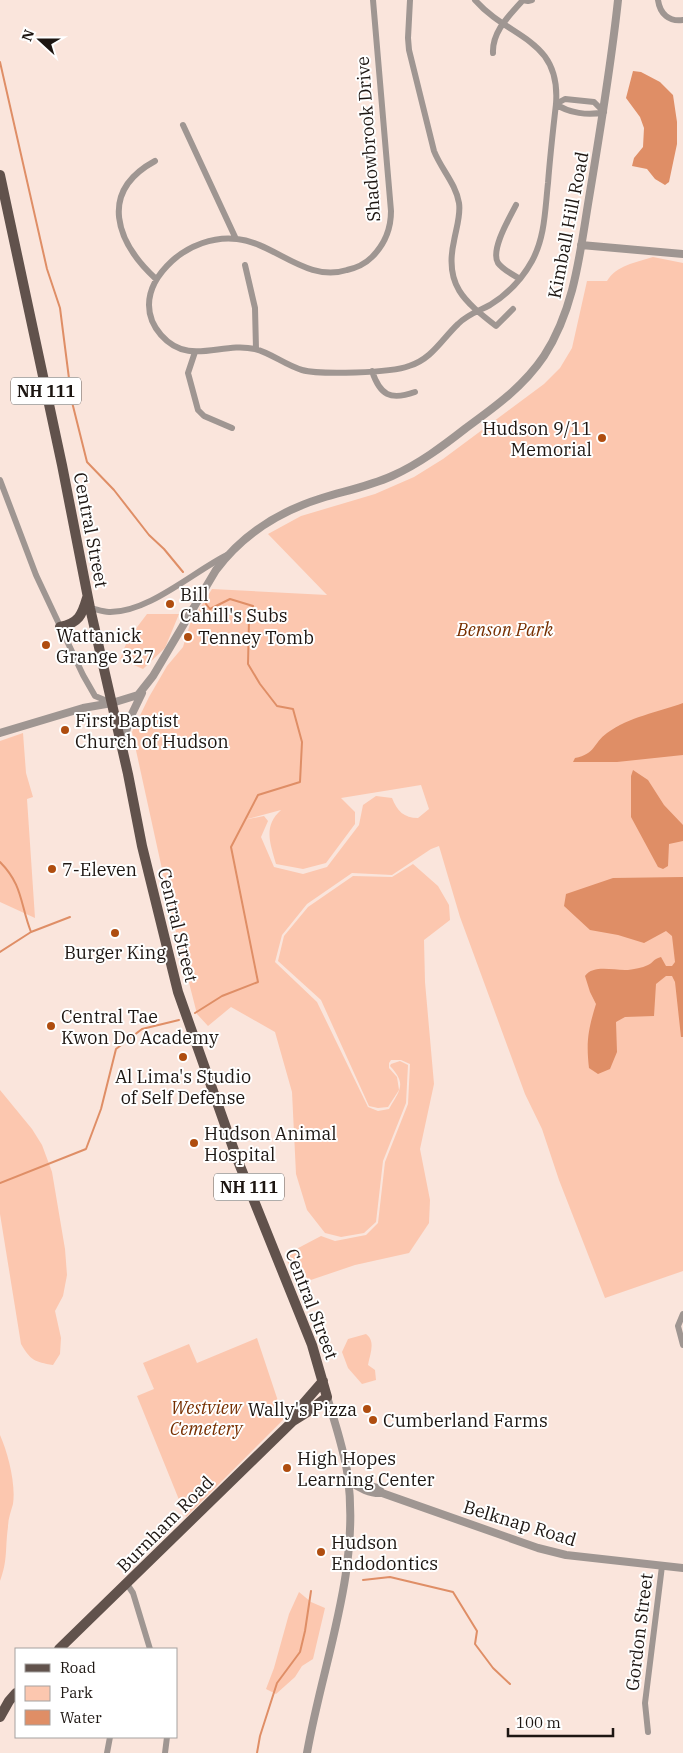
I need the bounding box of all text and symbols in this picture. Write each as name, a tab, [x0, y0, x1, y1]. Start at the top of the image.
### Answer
north arrow	[15, 15, 65, 65]
text: N	[17, 27, 38, 44]
street label: Shadowbrook Drive	[351, 55, 385, 223]
street label: Kimball Hill Road	[542, 150, 594, 300]
road number: NH 111	[11, 378, 81, 404]
place label: Hudson 9/11 Memorial	[482, 417, 592, 461]
marker: Hudson 9/11 Memorial	[596, 432, 608, 444]
street label: Central Street	[69, 470, 113, 590]
place label: Bill Cahill's Subs	[180, 583, 288, 627]
marker: Bill Cahill's Subs	[164, 598, 176, 610]
park label: Benson Park	[456, 618, 554, 641]
place label: Wattanick Grange 327	[56, 624, 154, 668]
place label: Tenney Tomb	[198, 626, 314, 649]
marker: Tenney Tomb	[182, 631, 194, 643]
marker: Wattanick Grange 327	[40, 639, 52, 651]
place label: First Baptist Church of Hudson	[75, 709, 229, 753]
marker: First Baptist Church of Hudson	[59, 724, 71, 736]
place label: 7-Eleven	[62, 858, 137, 881]
marker: 7-Eleven	[46, 863, 58, 875]
street label: Central Street	[153, 865, 203, 985]
marker: Burger King	[109, 927, 121, 939]
place label: Burger King	[64, 941, 166, 964]
place label: Central Tae Kwon Do Academy	[61, 1005, 219, 1049]
marker: Central Tae Kwon Do Academy	[45, 1020, 57, 1032]
marker: Al Lima's Studio of Self Defense	[177, 1051, 189, 1063]
place label: Al Lima's Studio of Self Defense	[115, 1065, 251, 1109]
place label: Hudson Animal Hospital	[204, 1122, 337, 1166]
marker: Hudson Animal Hospital	[188, 1137, 200, 1149]
road number: NH 111	[214, 1174, 284, 1200]
street label: Central Street	[280, 1245, 344, 1363]
park label: Westview Cemetery	[170, 1396, 244, 1440]
place label: Wally's Pizza	[248, 1398, 357, 1421]
marker: Wally's Pizza	[361, 1403, 373, 1415]
place label: Cumberland Farms	[383, 1409, 548, 1432]
marker: Cumberland Farms	[367, 1414, 379, 1426]
place label: High Hopes Learning Center	[297, 1447, 435, 1491]
marker: High Hopes Learning Center	[281, 1462, 293, 1474]
street label: Burnham Road	[112, 1471, 218, 1577]
street label: Belknap Road	[461, 1495, 579, 1551]
place label: Hudson Endodontics	[331, 1531, 438, 1575]
marker: Hudson Endodontics	[315, 1546, 327, 1558]
street label: Gordon Street	[620, 1572, 658, 1692]
legend	[15, 1648, 178, 1738]
text: Road	[60, 1658, 96, 1677]
text: Park	[60, 1683, 93, 1702]
scale bar	[508, 1706, 613, 1738]
text: Water	[60, 1708, 102, 1727]
text: 100 m	[516, 1713, 561, 1732]

